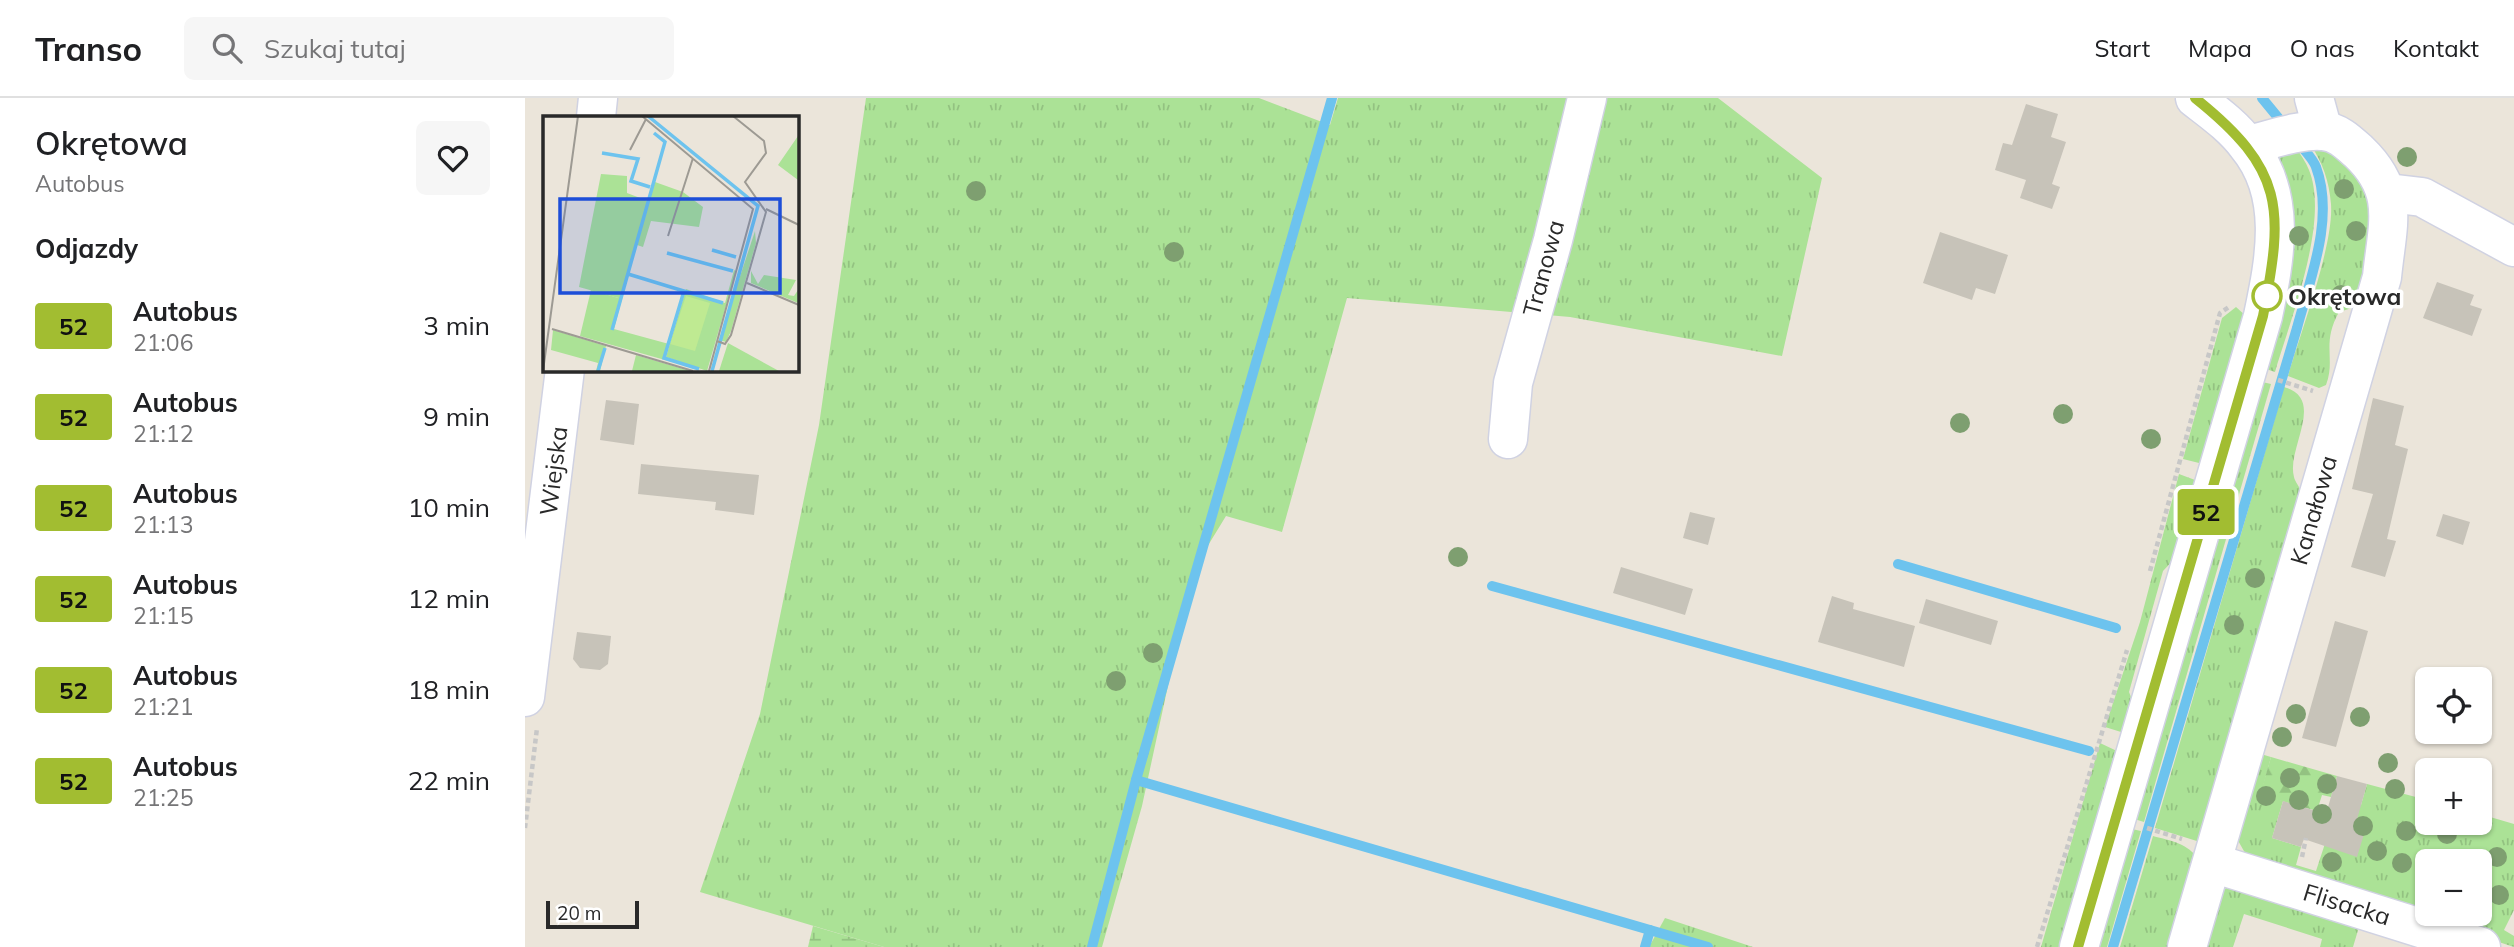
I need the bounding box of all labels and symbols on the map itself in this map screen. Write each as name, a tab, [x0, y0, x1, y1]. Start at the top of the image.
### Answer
inset map	[543, 116, 798, 371]
street label: Tranowa	[1516, 217, 1570, 319]
marker: Okrętowa	[2252, 281, 2282, 311]
place label: Okrętowa	[2288, 281, 2401, 311]
street label: Wiejska	[533, 425, 573, 517]
street label: Kanałowa	[2283, 452, 2343, 568]
line badge: 52	[2175, 489, 2237, 535]
street label: Flisacka	[2300, 877, 2394, 931]
scale bar	[546, 898, 639, 930]

